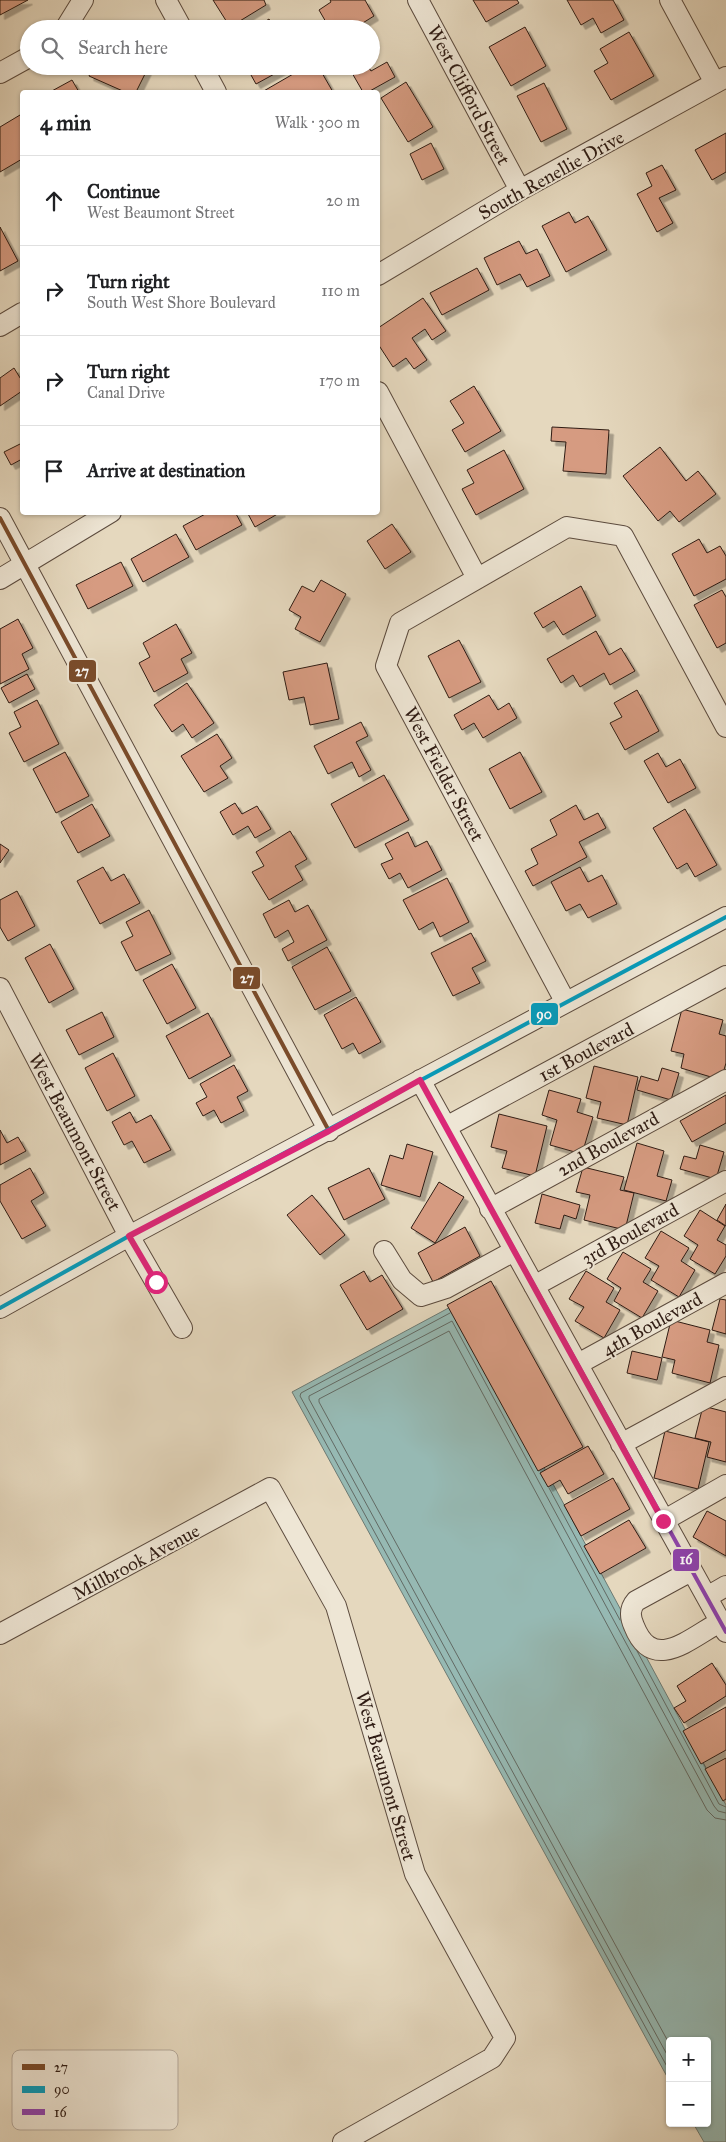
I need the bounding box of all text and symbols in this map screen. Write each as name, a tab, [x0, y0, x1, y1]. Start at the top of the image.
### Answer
search box	[20, 20, 380, 75]
street label: West Clifford Street	[422, 21, 516, 169]
icon: search	[38, 34, 66, 62]
text: Search here	[78, 36, 168, 59]
text: 4 min	[40, 110, 91, 136]
text: Walk · 300 m	[275, 113, 360, 132]
street label: South Renellie Drive	[474, 125, 628, 225]
text: Continue	[87, 180, 160, 203]
icon: ahead	[40, 187, 68, 215]
text: 20 m	[326, 191, 360, 210]
text: West Beaumont Street	[87, 203, 235, 222]
text: Turn right	[87, 270, 170, 293]
icon: right	[40, 277, 68, 305]
text: 110 m	[321, 281, 360, 300]
text: South West Shore Boulevard	[87, 293, 276, 312]
text: Turn right	[87, 360, 170, 383]
icon: right	[40, 367, 68, 395]
text: 170 m	[319, 371, 360, 390]
text: Canal Drive	[87, 383, 165, 402]
icon: arrive	[40, 457, 68, 485]
text: Arrive at destination	[87, 459, 245, 482]
line badge: 27	[68, 659, 97, 683]
text: 27	[75, 663, 90, 680]
street label: West Fielder Street	[399, 703, 489, 846]
line badge: 27	[232, 966, 261, 990]
text: 27	[240, 970, 255, 987]
line badge: 90	[530, 1002, 559, 1026]
text: 90	[536, 1006, 552, 1024]
street label: 1st Boulevard	[535, 1017, 638, 1087]
street label: West Beaumont Street	[24, 1049, 126, 1215]
street label: 2nd Boulevard	[553, 1107, 663, 1181]
street label: 3rd Boulevard	[578, 1198, 683, 1270]
route start	[145, 1271, 168, 1294]
street label: 4th Boulevard	[598, 1287, 706, 1361]
route end	[652, 1510, 675, 1533]
street label: Millbrook Avenue	[69, 1519, 204, 1605]
line badge: 16	[672, 1548, 700, 1572]
text: 16	[680, 1551, 693, 1568]
street label: West Beaumont Street	[351, 1689, 421, 1864]
map controls	[666, 2037, 711, 2127]
button: +	[666, 2037, 711, 2082]
legend	[12, 2050, 178, 2130]
text: 27	[54, 2059, 68, 2076]
text: 90	[54, 2081, 70, 2098]
button: −	[666, 2082, 711, 2127]
text: 16	[54, 2104, 67, 2121]

